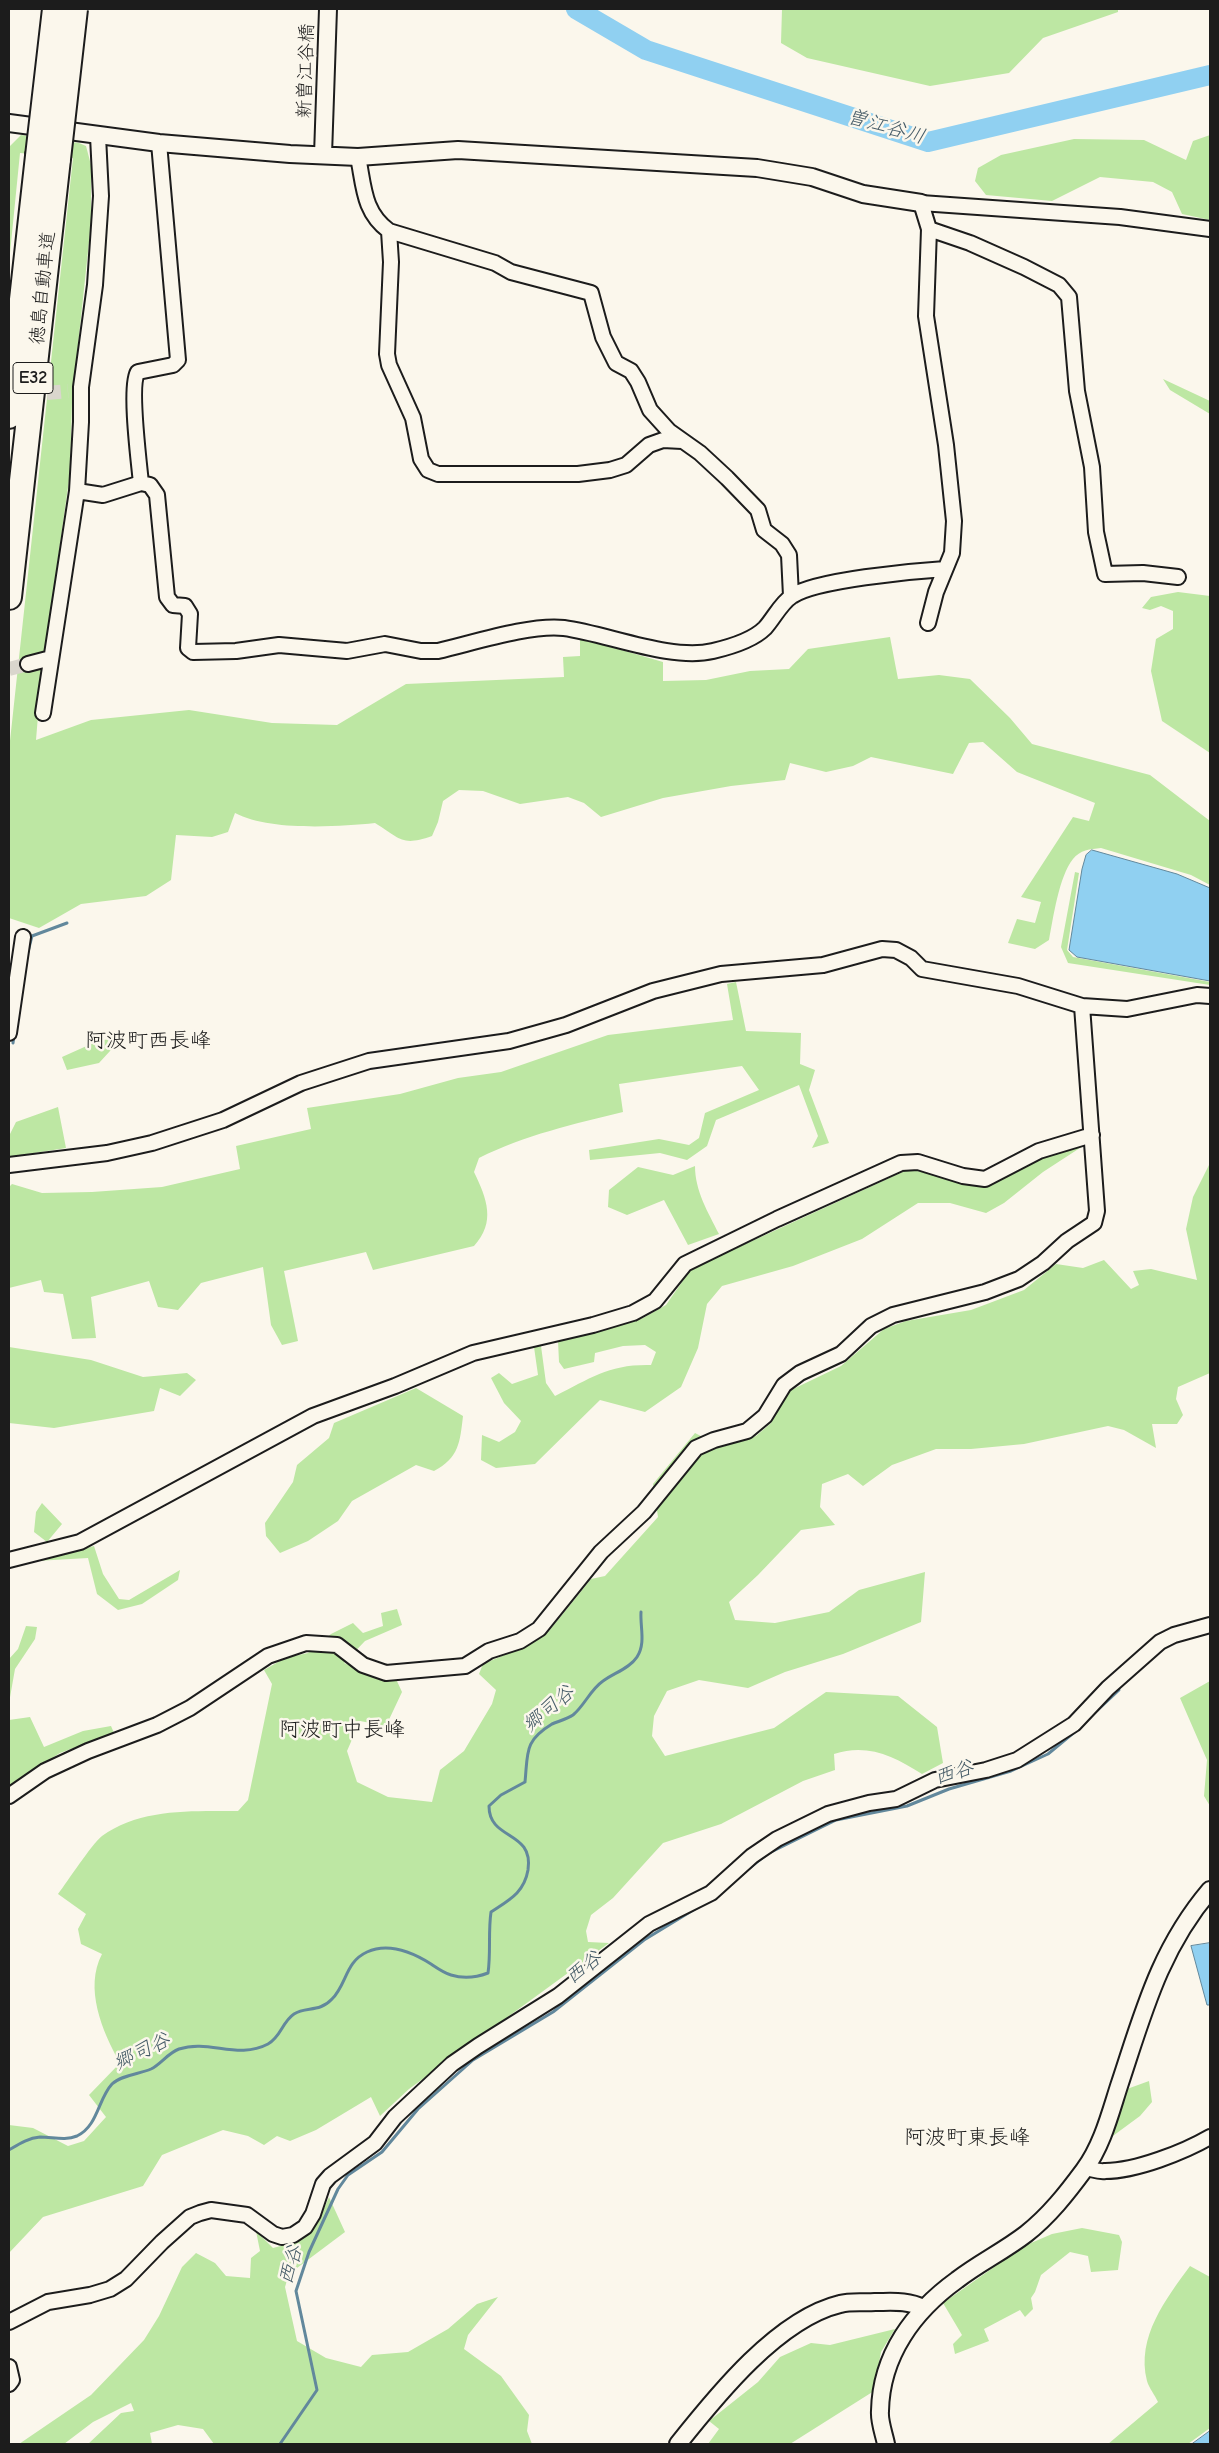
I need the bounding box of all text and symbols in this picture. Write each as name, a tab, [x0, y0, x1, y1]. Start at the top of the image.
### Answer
street label: 新曽江谷橋	[293, 23, 319, 119]
water label: 曽江谷川	[844, 104, 928, 150]
street label: 徳島自動車道	[26, 230, 60, 346]
road number: E32	[13, 362, 53, 393]
district label: 阿波町西長峰	[85, 1028, 211, 1054]
water label: 郷司谷	[518, 1681, 580, 1737]
district label: 阿波町中長峰	[279, 1717, 405, 1743]
water label: 西谷	[931, 1755, 977, 1791]
water label: 西谷	[561, 1946, 607, 1990]
water label: 郷司谷	[110, 2028, 174, 2076]
district label: 阿波町東長峰	[904, 2125, 1030, 2151]
water label: 西谷	[274, 2242, 308, 2288]

